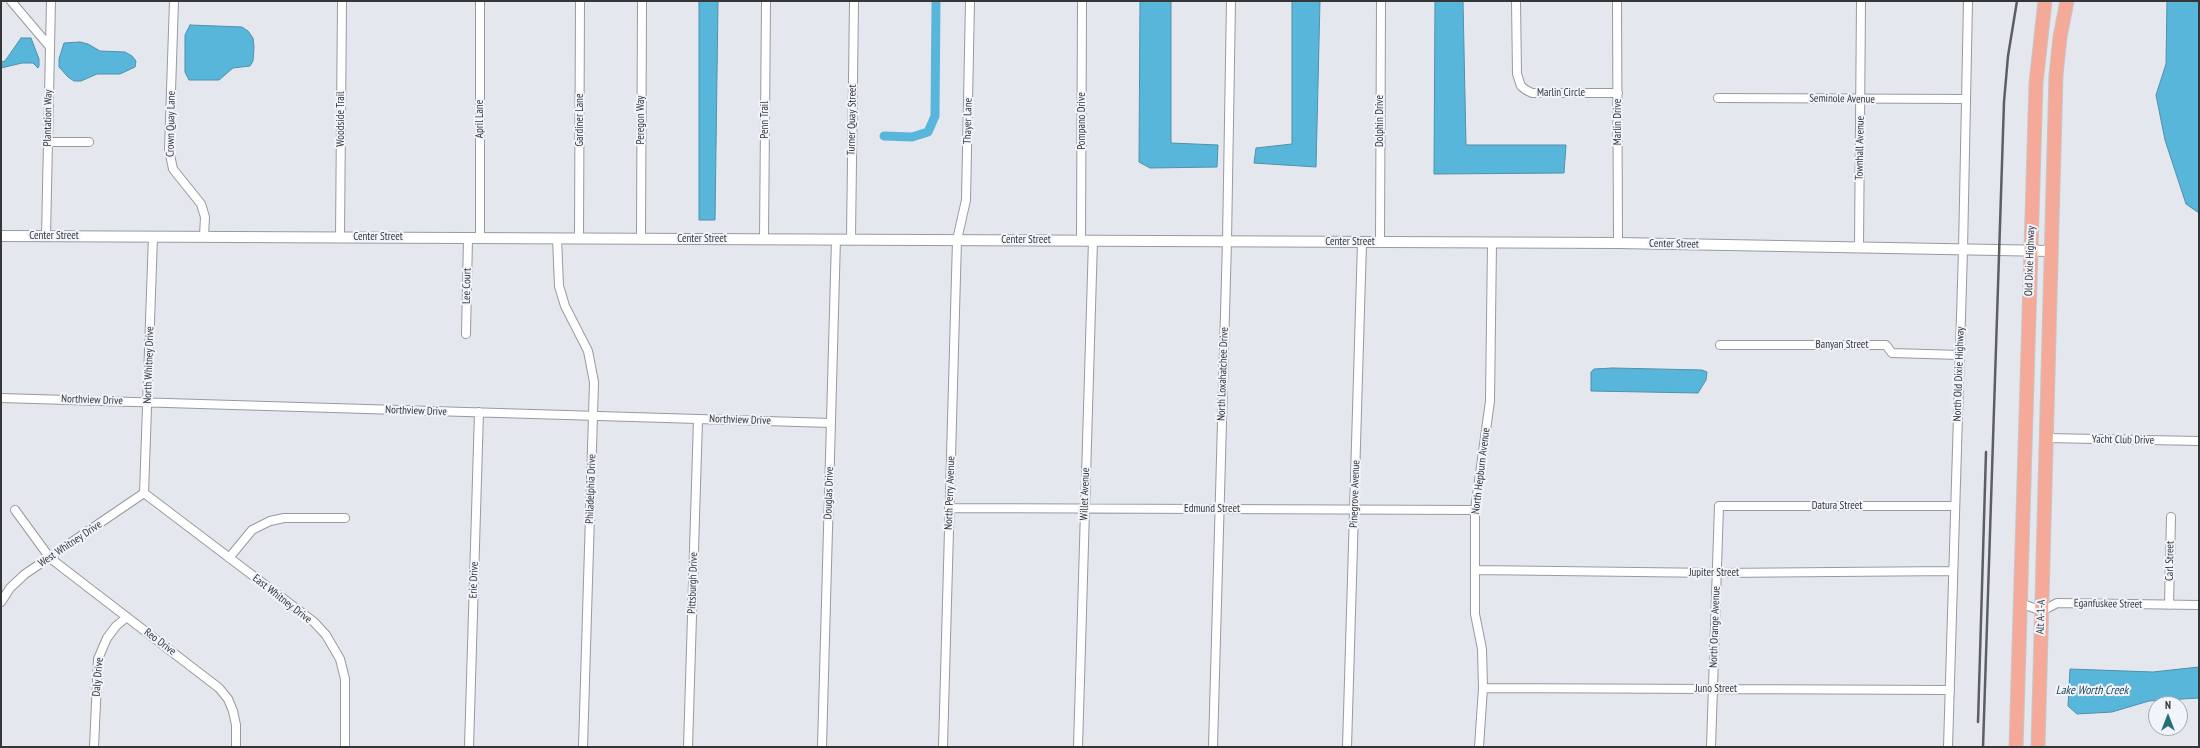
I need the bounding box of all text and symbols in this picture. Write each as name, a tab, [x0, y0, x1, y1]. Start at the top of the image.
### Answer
street label: Turner Quay Street	[845, 84, 859, 156]
street label: Marlin Circle	[1537, 86, 1585, 100]
street label: Plantation Way	[41, 89, 55, 147]
street label: Crown Quay Lane	[164, 91, 178, 157]
street label: Woodside Trail	[334, 91, 348, 147]
street label: Pompano Drive	[1075, 92, 1089, 150]
street label: Seminole Avenue	[1809, 92, 1875, 106]
street label: Gardiner Lane	[573, 94, 587, 146]
street label: Dolphin Drive	[1373, 95, 1387, 147]
street label: Peregon Way	[634, 96, 648, 144]
street label: Thayer Lane	[961, 98, 975, 144]
street label: Marlin Drive	[1611, 99, 1625, 145]
street label: April Lane	[473, 100, 487, 138]
street label: Penn Trail	[758, 101, 772, 139]
street label: Townhall Avenue	[1853, 116, 1867, 180]
street label: Old Dixie Highway	[2022, 226, 2038, 296]
street label: Center Street	[29, 229, 79, 243]
street label: Center Street	[353, 230, 403, 244]
street label: Center Street	[677, 232, 727, 246]
street label: Center Street	[1001, 233, 1051, 247]
street label: Center Street	[1325, 235, 1375, 249]
street label: Center Street	[1649, 237, 1699, 251]
street label: Lee Court	[460, 268, 474, 304]
street label: North Whitney Drive	[141, 326, 157, 404]
street label: North Old Dixie Highway	[1951, 326, 1967, 422]
street label: North Loxahatchee Drive	[1215, 327, 1231, 421]
street label: Banyan Street	[1816, 338, 1868, 352]
street label: Northview Drive	[61, 392, 123, 408]
street label: Northview Drive	[385, 403, 447, 419]
street label: Northview Drive	[709, 412, 771, 428]
street label: North Hepburn Avenue	[1469, 427, 1493, 515]
street label: Yacht Club Drive	[2092, 433, 2154, 447]
street label: Philadelphia Drive	[583, 454, 599, 524]
street label: North Perry Avenue	[942, 456, 958, 530]
street label: Pinegrove Avenue	[1347, 460, 1363, 528]
street label: Douglas Drive	[821, 466, 837, 520]
street label: Willet Avenue	[1077, 467, 1093, 521]
street label: Datura Street	[1812, 499, 1862, 513]
street label: Edmund Street	[1184, 502, 1240, 516]
street label: West Whitney Drive	[36, 518, 104, 570]
street label: Carl Street	[2163, 541, 2177, 581]
street label: Pittsburgh Drive	[685, 552, 701, 614]
street label: Erie Drive	[467, 561, 481, 599]
street label: Jupiter Street	[1689, 566, 1739, 580]
street label: East Whitney Drive	[250, 572, 314, 626]
street label: North Orange Avenue	[1707, 586, 1723, 668]
street label: Eganfuskee Street	[2074, 597, 2142, 611]
street label: Alt A-1-A	[2034, 600, 2048, 634]
street label: Reo Drive	[142, 626, 178, 658]
street label: Daly Drive	[90, 657, 106, 697]
street label: Juno Street	[1695, 682, 1737, 696]
water label: Lake Worth Creek	[2056, 684, 2128, 698]
north arrow	[2148, 696, 2188, 736]
text: N	[2165, 698, 2171, 712]

